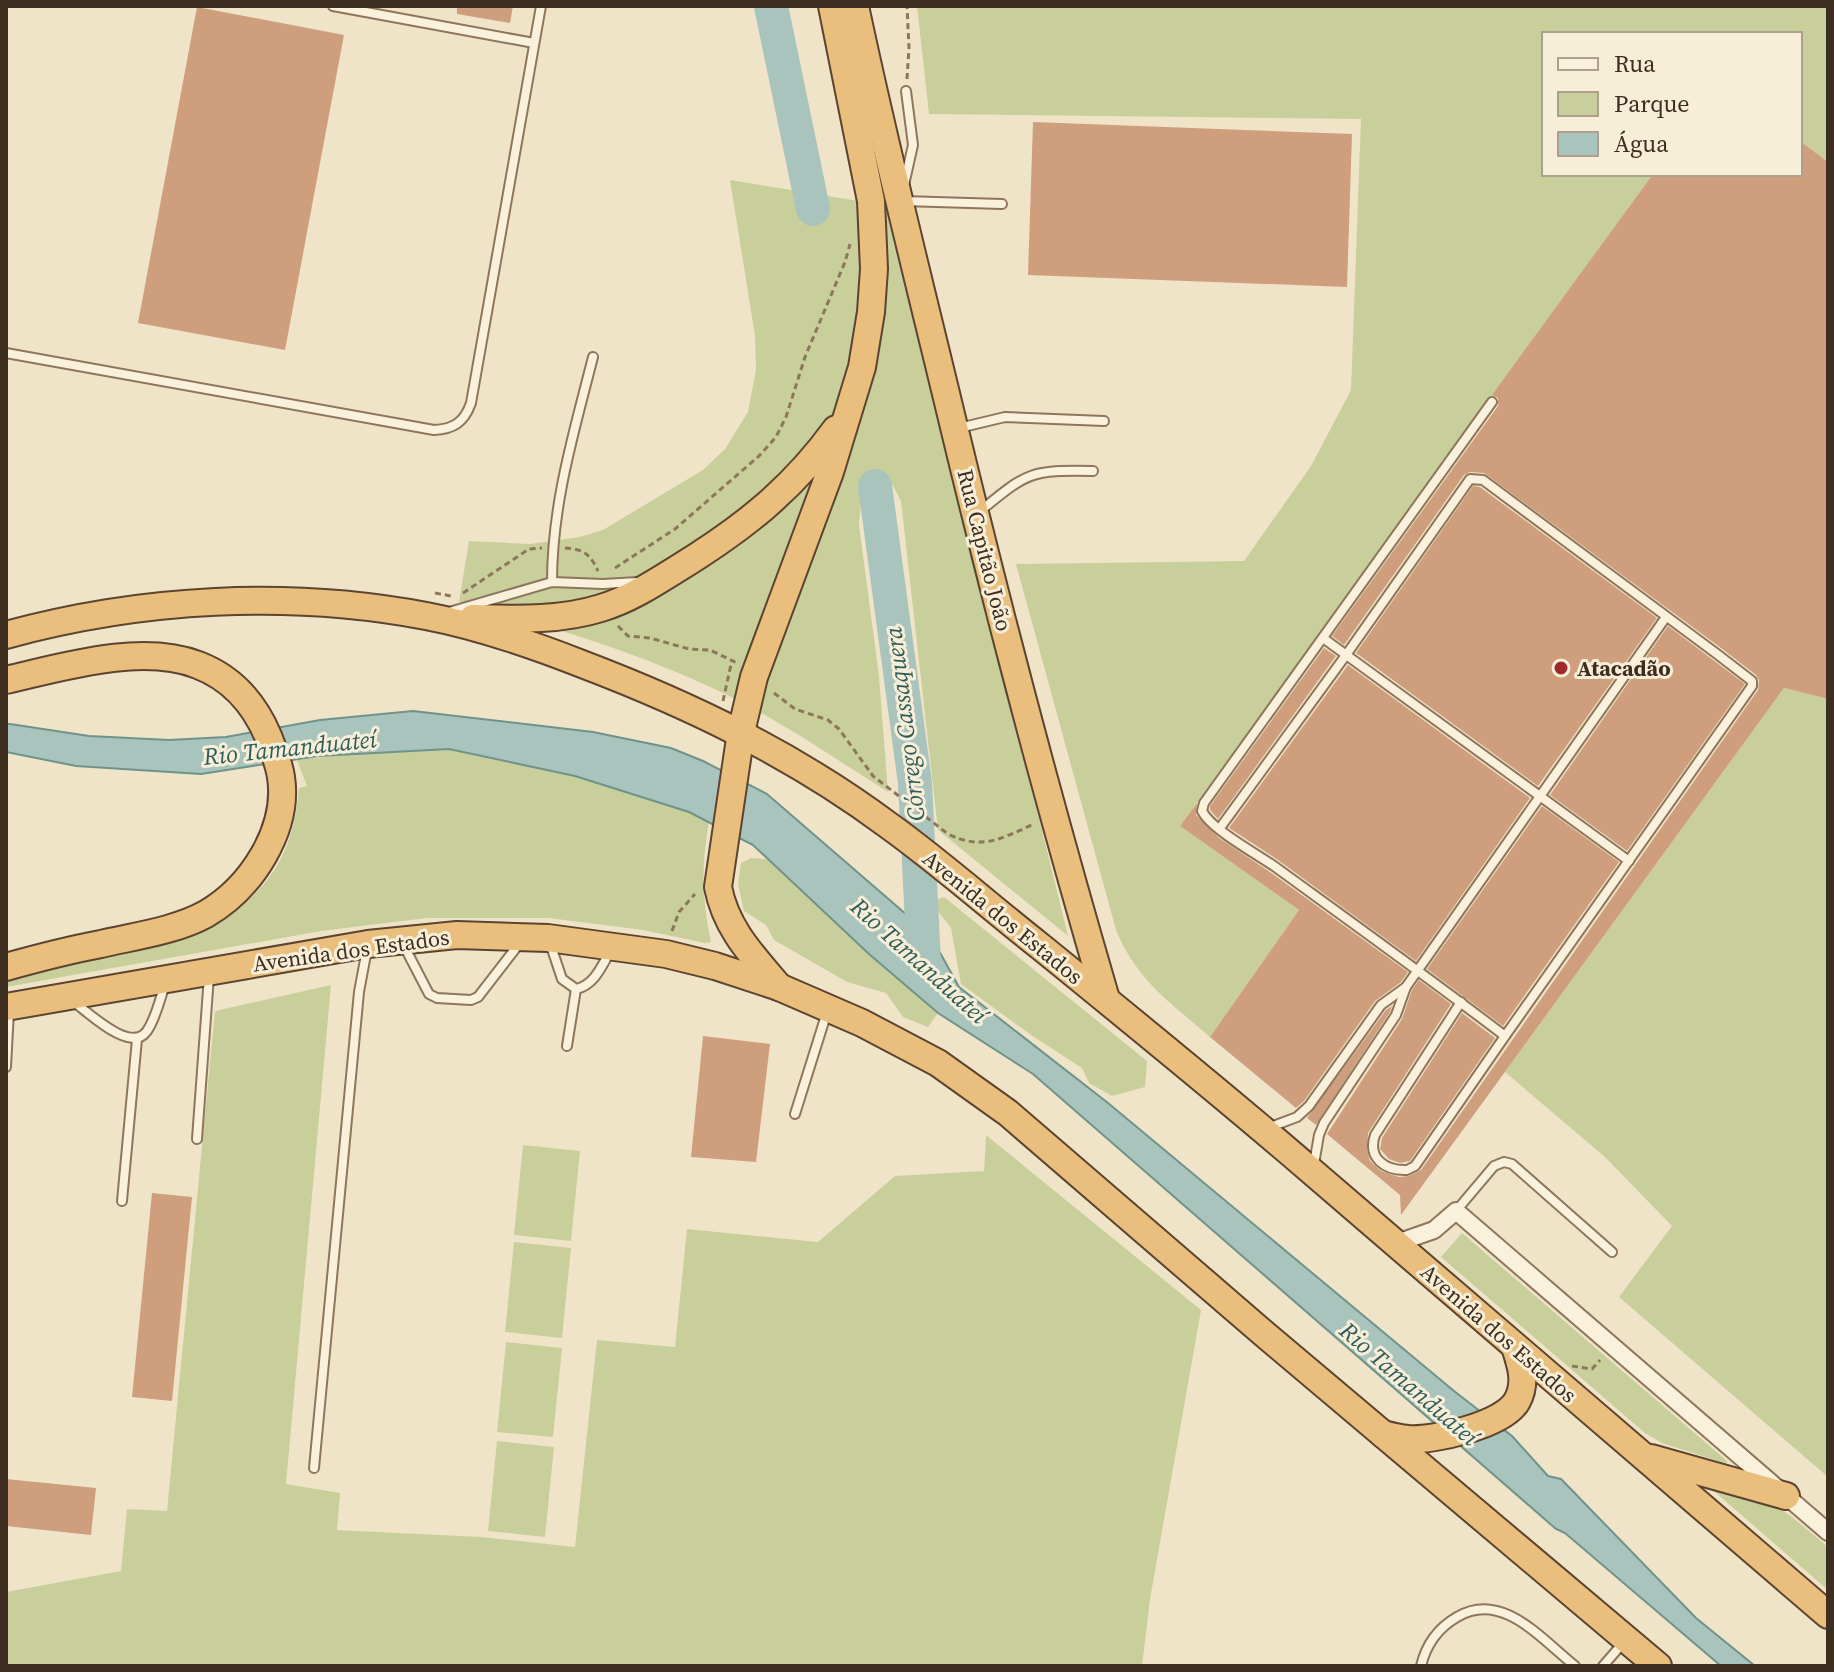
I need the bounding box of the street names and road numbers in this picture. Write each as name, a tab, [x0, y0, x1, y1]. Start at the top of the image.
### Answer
street label: Rua Capitão João	[950, 466, 1020, 634]
street label: Avenida dos Estados	[917, 843, 1089, 991]
street label: Avenida dos Estados	[251, 921, 451, 979]
street label: Avenida dos Estados	[1414, 1257, 1584, 1409]

